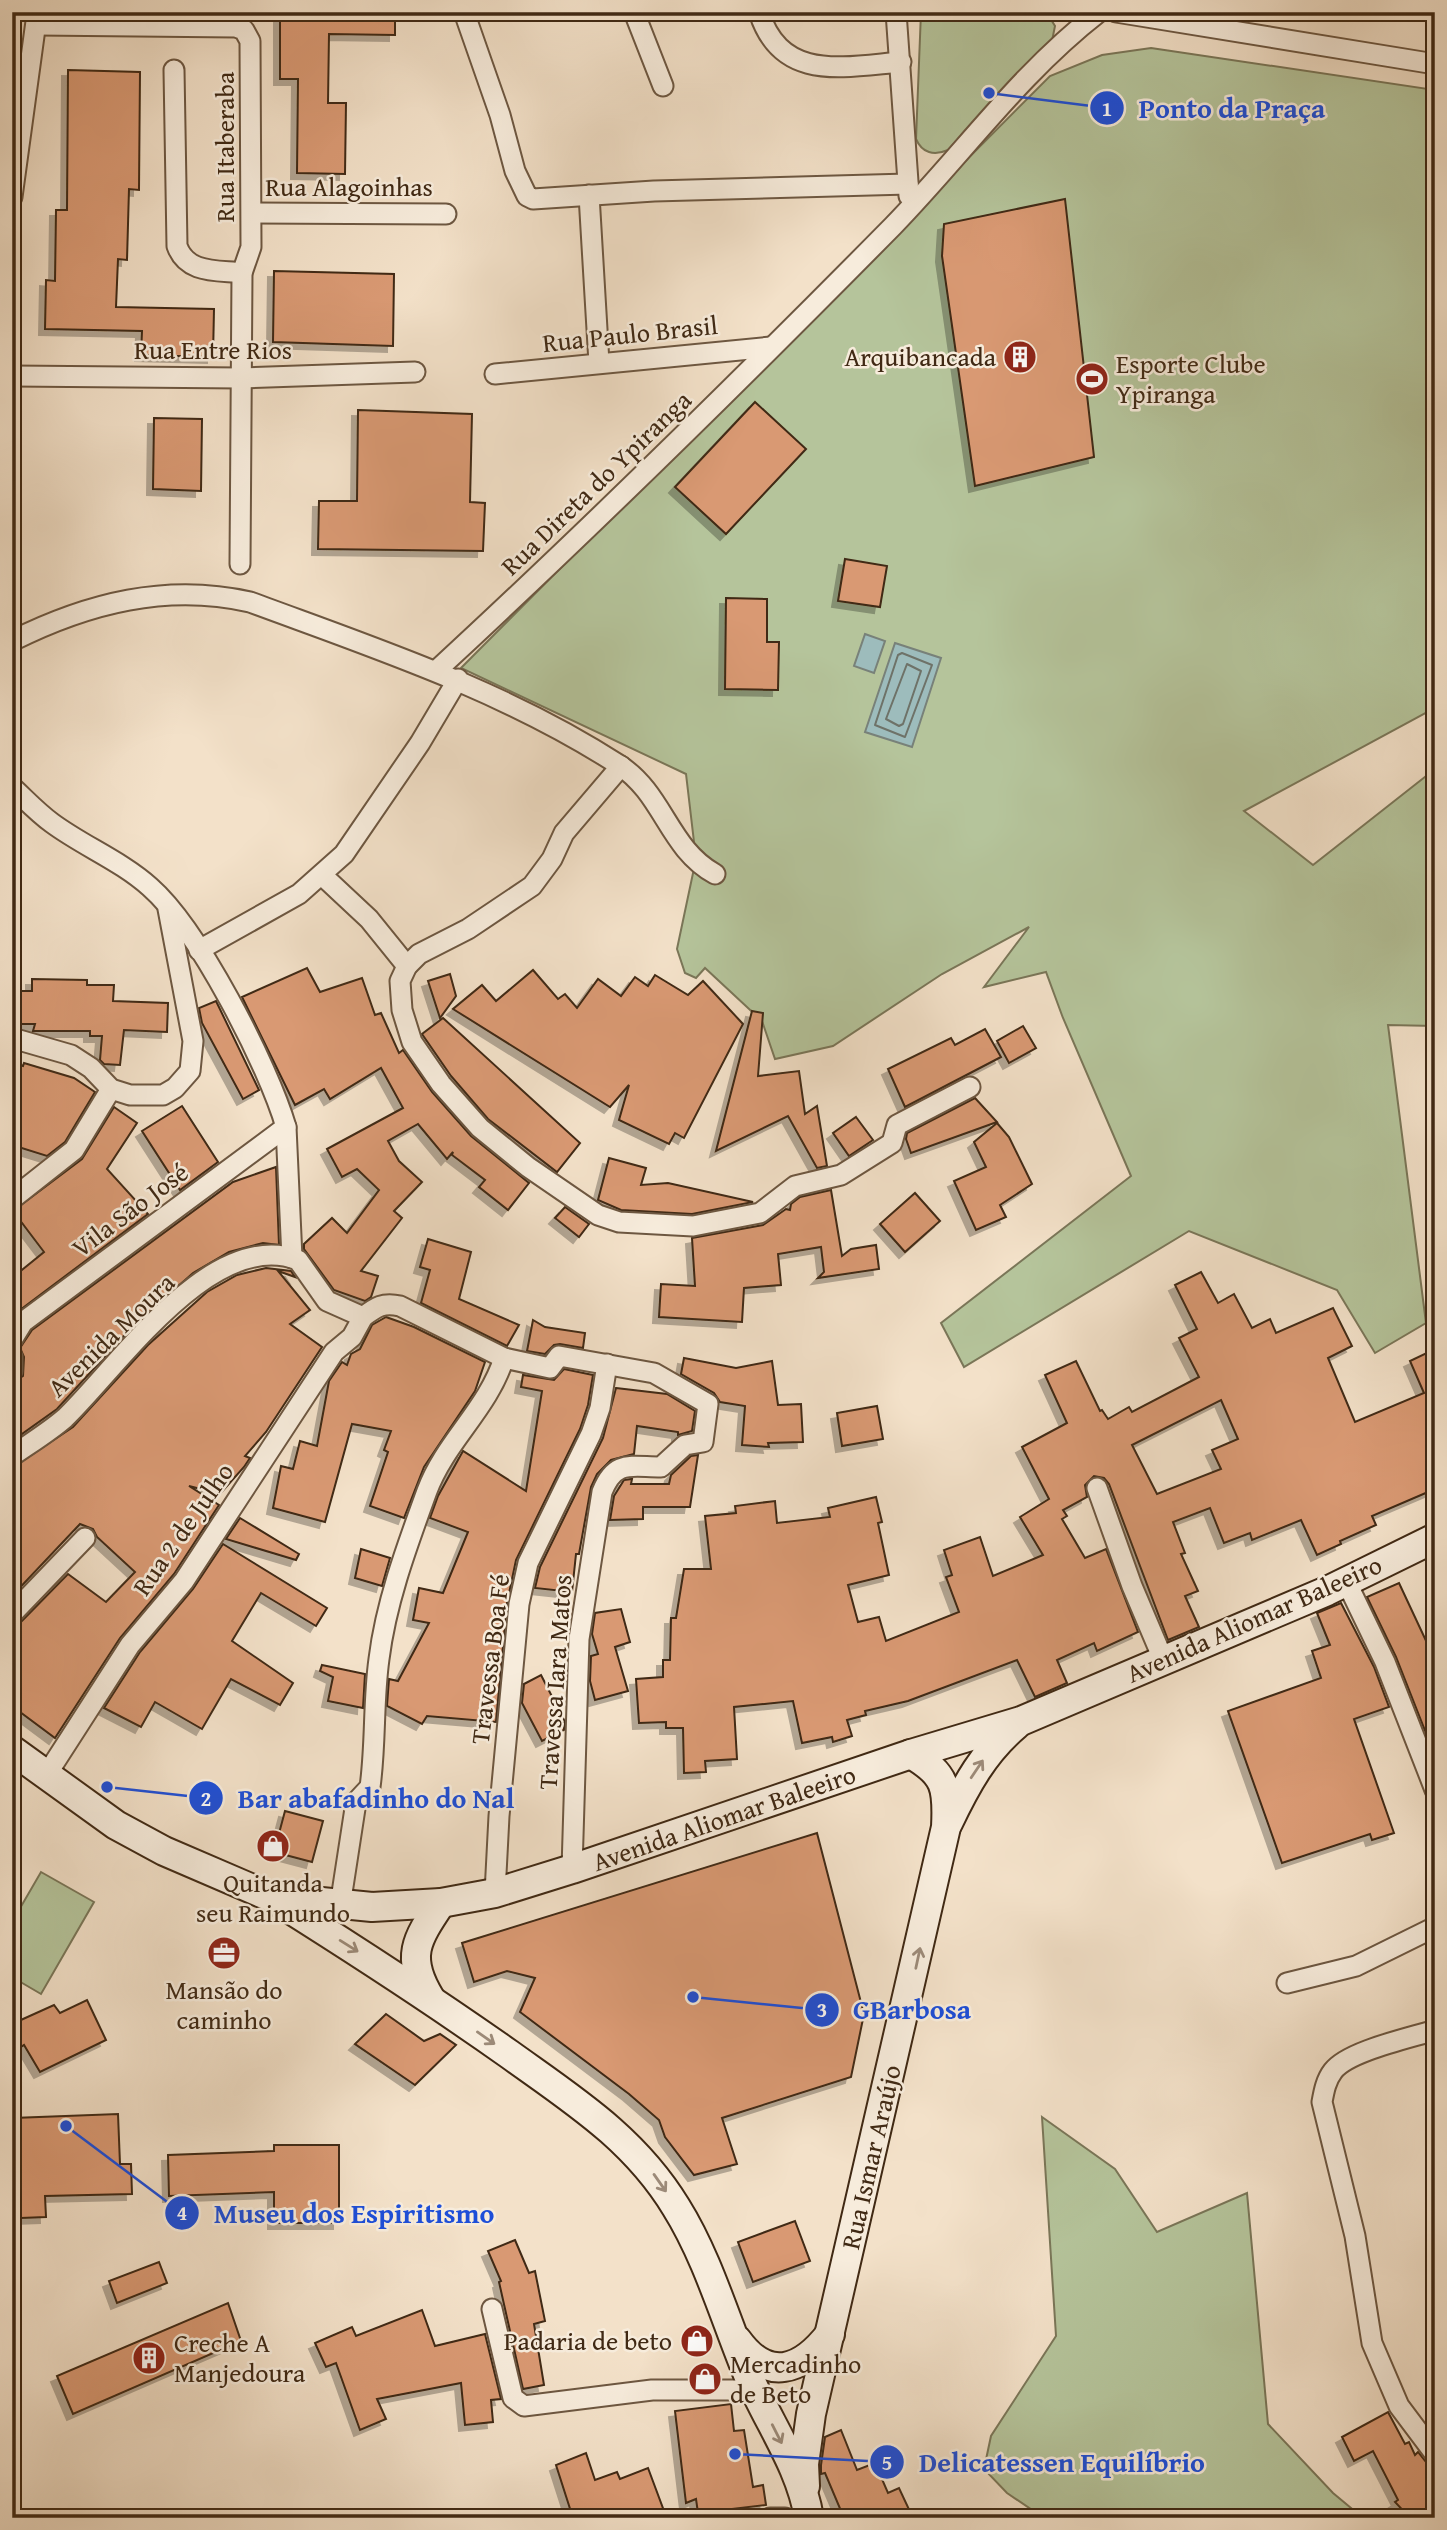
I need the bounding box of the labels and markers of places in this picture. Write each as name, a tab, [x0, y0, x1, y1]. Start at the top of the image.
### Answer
callout: Ponto da Praça	[1089, 84, 1339, 133]
place label: Arquibancada	[845, 337, 997, 376]
building icon: Arquibancada	[1001, 338, 1039, 376]
place label: Esporte Clube Ypiranga	[1116, 344, 1266, 413]
sports icon: Esporte Clube Ypiranga	[1073, 360, 1111, 398]
callout: Bar abafadinho do Nal	[188, 1774, 528, 1823]
shop icon: Quitanda seu Raimundo	[254, 1827, 292, 1865]
place label: Quitanda seu Raimundo	[196, 1863, 350, 1932]
office icon: Mansão do caminho	[205, 1934, 243, 1972]
place label: Mansão do caminho	[166, 1970, 282, 2039]
callout: GBarbosa	[804, 1985, 985, 2034]
callout: Museu dos Espiritismo	[165, 2189, 508, 2238]
place label: Padaria de beto	[504, 2321, 672, 2360]
shop icon: Padaria de beto	[678, 2322, 716, 2360]
place label: Creche A Manjedoura	[174, 2323, 306, 2392]
building icon: Creche A Manjedoura	[130, 2339, 168, 2377]
place label: Mercadinho de Beto	[730, 2344, 861, 2413]
shop icon: Mercadinho de Beto	[686, 2360, 724, 2398]
callout: Delicatessen Equilíbrio	[870, 2438, 1219, 2487]

